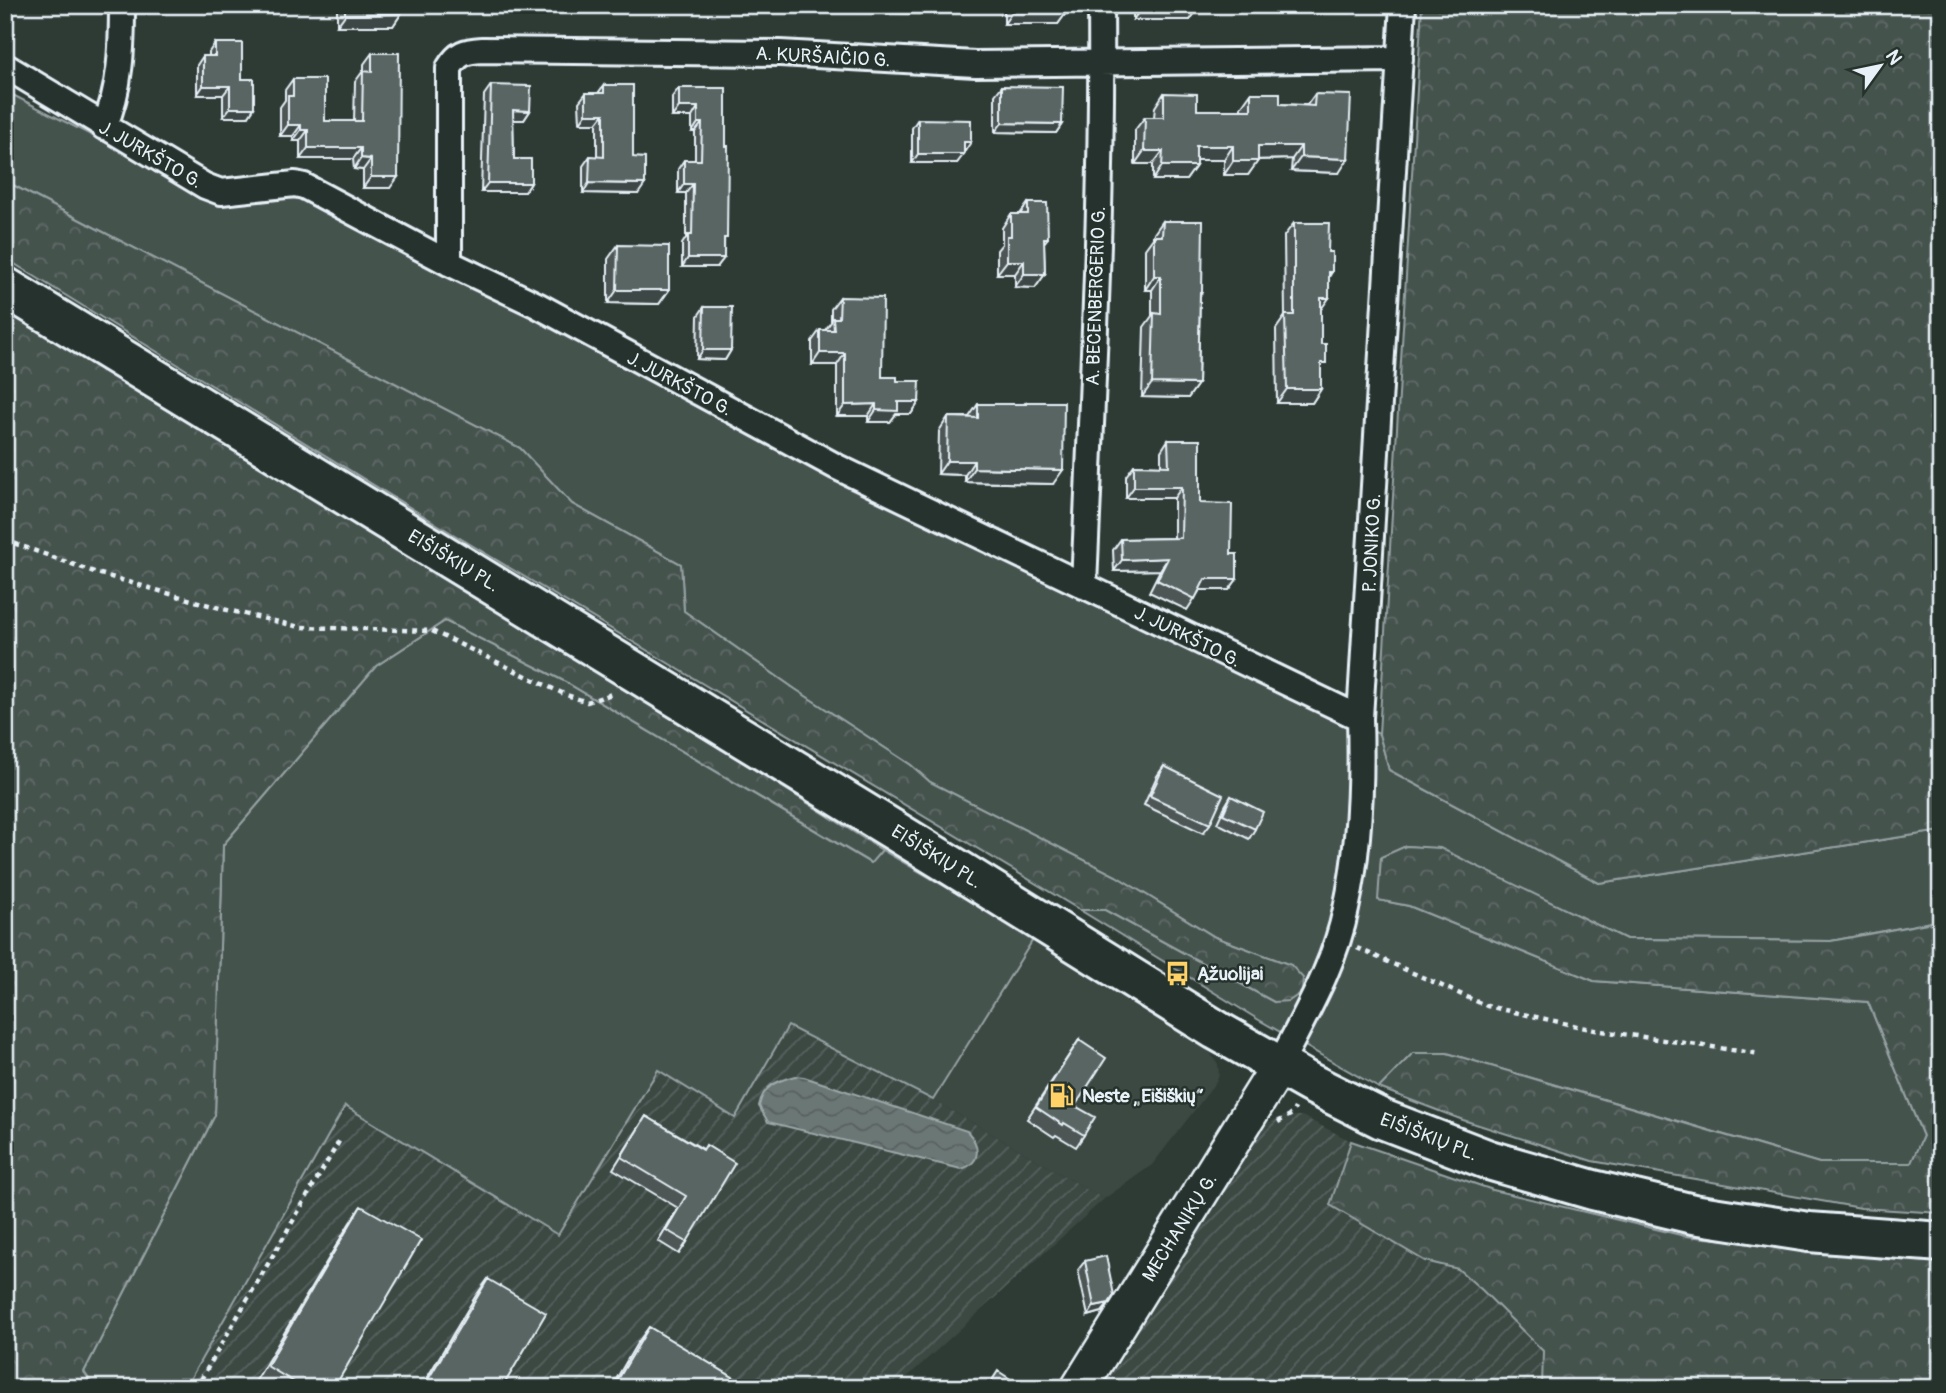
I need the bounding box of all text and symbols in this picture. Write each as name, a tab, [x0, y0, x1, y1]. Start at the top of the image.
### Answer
north arrow	[1844, 32, 1914, 102]
street label: A. KURŠAIČIO G.	[755, 41, 891, 73]
text: N	[1880, 45, 1907, 69]
street label: J. JURKŠTO G.	[95, 116, 206, 194]
street label: A. BECENBERGERIO G.	[1081, 206, 1111, 386]
street label: J. JURKŠTO G.	[623, 346, 736, 422]
street label: P. JONIKO G.	[1357, 493, 1387, 593]
street label: EIŠIŠKIŲ PL.	[403, 524, 504, 597]
street label: J. JURKŠTO G.	[1130, 601, 1245, 673]
street label: EIŠIŠKIŲ PL.	[887, 820, 986, 894]
bus stop icon: Ąžuolijai	[1163, 959, 1191, 987]
place label: Ąžuolijai	[1197, 962, 1264, 986]
fuel station icon: Neste „Eišiškių“	[1048, 1081, 1076, 1109]
place label: Neste „Eišiškių“	[1082, 1084, 1204, 1108]
street label: EIŠIŠKIŲ PL.	[1377, 1107, 1481, 1166]
street label: MECHANIKŲ G.	[1137, 1169, 1223, 1286]

